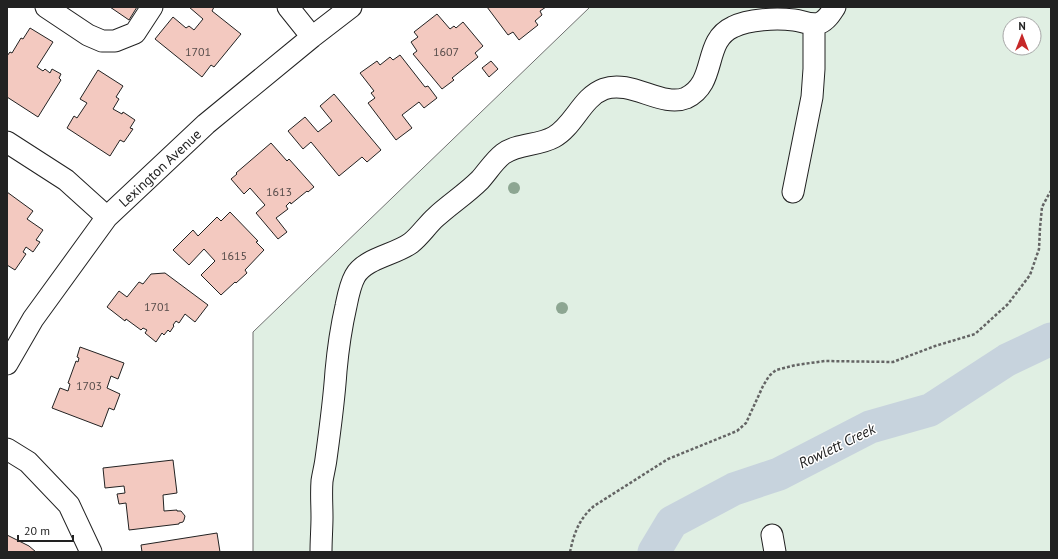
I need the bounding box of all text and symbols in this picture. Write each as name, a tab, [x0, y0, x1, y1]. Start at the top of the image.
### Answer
north arrow	[1002, 16, 1042, 56]
text: N	[1018, 19, 1026, 33]
house number: 1701	[185, 44, 211, 59]
house number: 1607	[433, 44, 459, 59]
street label: Lexington Avenue	[115, 125, 205, 211]
house number: 1613	[266, 184, 292, 199]
house number: 1615	[221, 248, 247, 263]
house number: 1701	[144, 299, 170, 314]
house number: 1703	[76, 378, 102, 393]
water label: Rowlett Creek	[795, 418, 879, 472]
scale bar	[18, 517, 73, 543]
text: 20 m	[24, 523, 50, 538]

